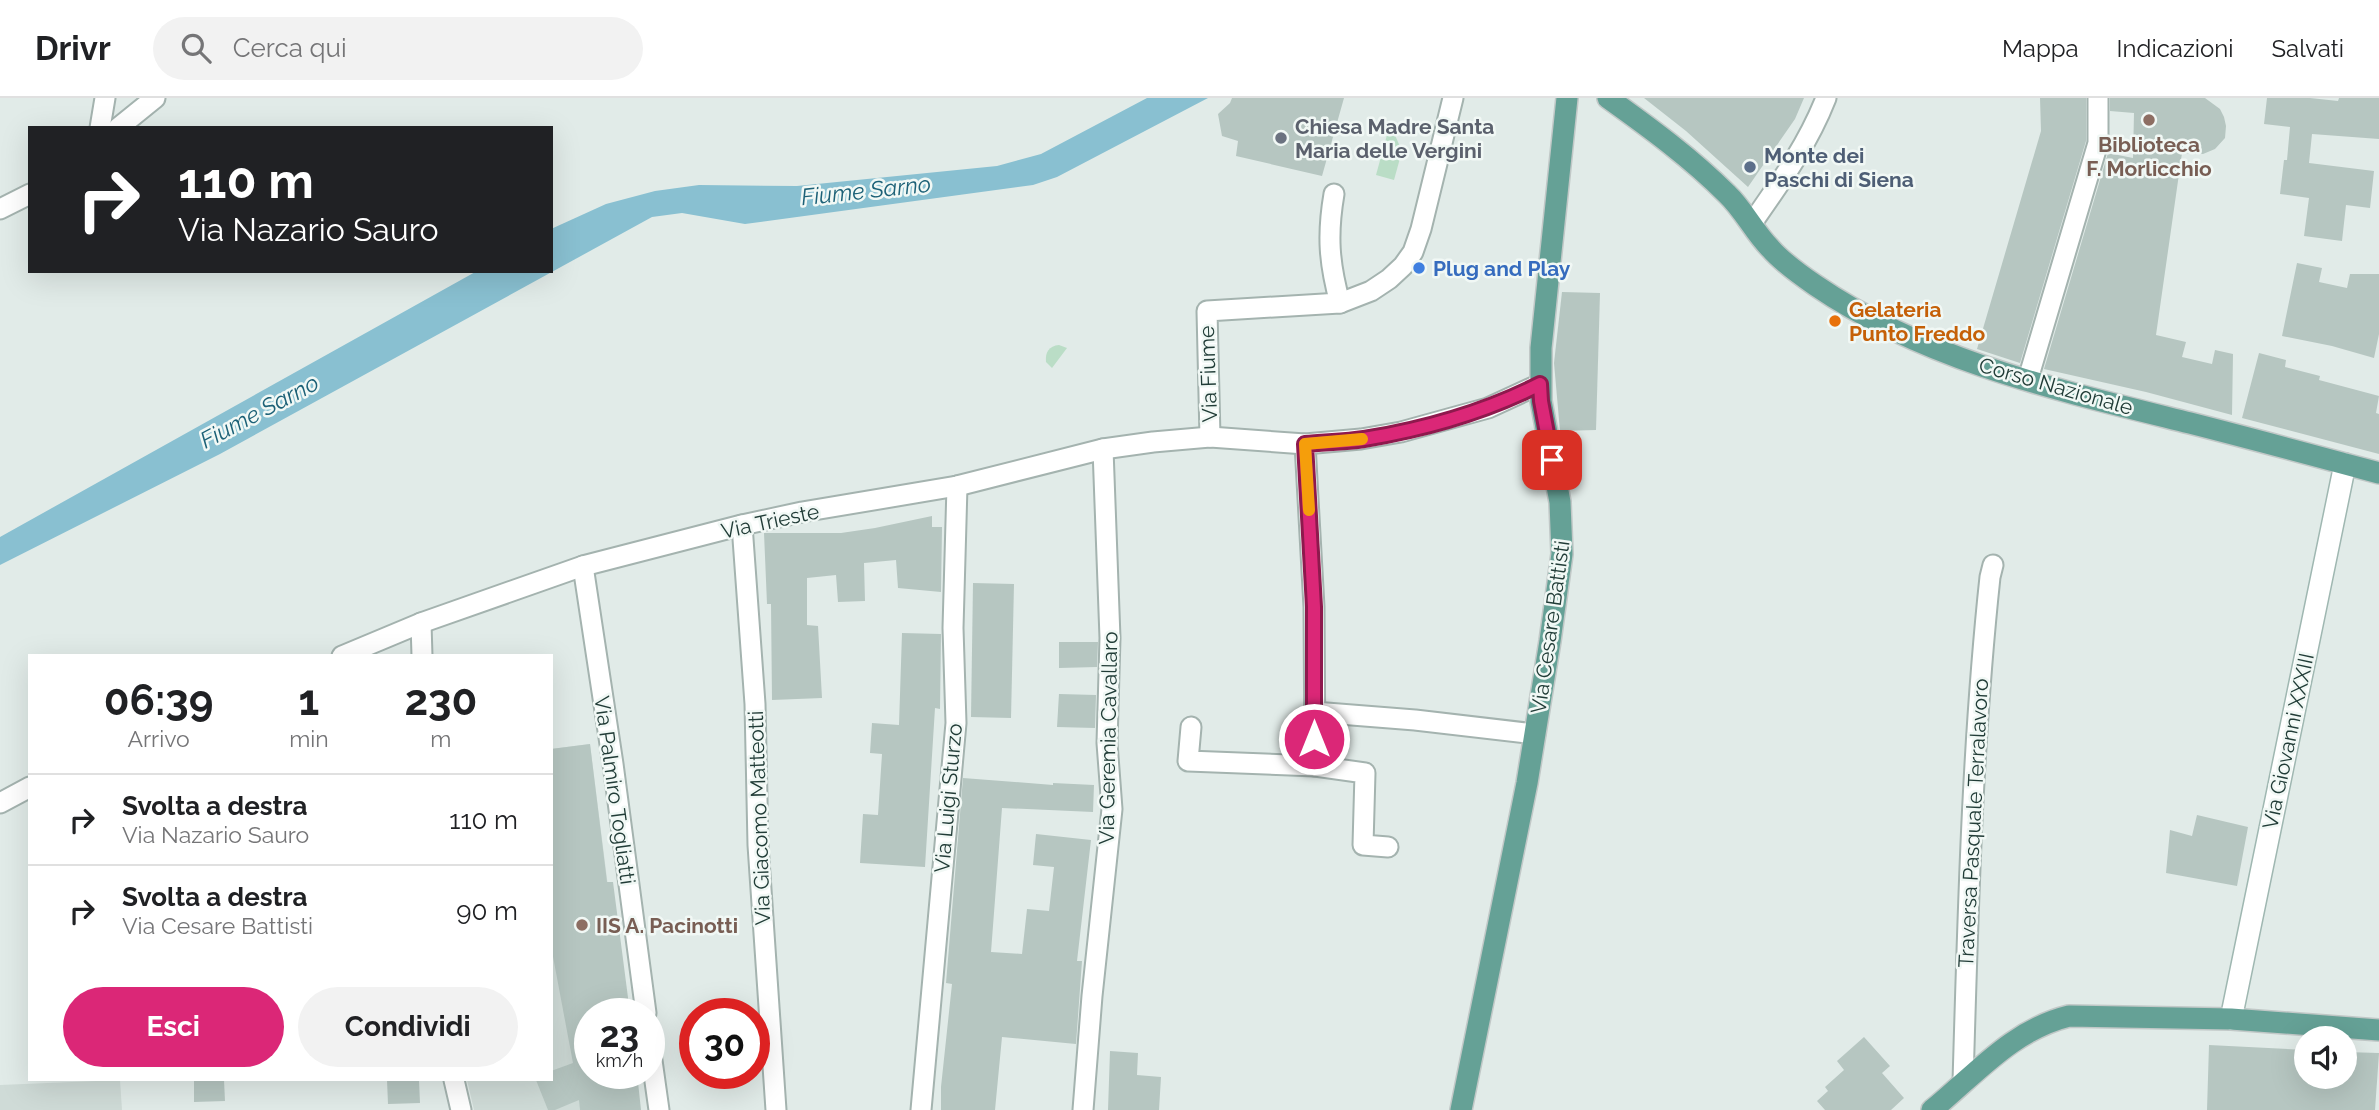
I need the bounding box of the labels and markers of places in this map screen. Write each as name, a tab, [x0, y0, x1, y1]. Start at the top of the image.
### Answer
marker: Biblioteca F. Morlicchio	[2141, 112, 2157, 128]
place label: Chiesa Madre Santa Maria delle Vergini	[1295, 114, 1494, 163]
marker: Chiesa Madre Santa Maria delle Vergini	[1273, 130, 1289, 146]
place label: Biblioteca F. Morlicchio	[2086, 132, 2212, 181]
place label: Monte dei Paschi di Siena	[1764, 143, 1914, 192]
marker: Monte dei Paschi di Siena	[1742, 159, 1758, 175]
place label: Plug and Play	[1433, 256, 1571, 281]
marker: Plug and Play	[1411, 260, 1427, 276]
place label: Gelateria Punto Freddo	[1849, 297, 1986, 346]
marker: Gelateria Punto Freddo	[1827, 313, 1843, 329]
pin	[1522, 430, 1582, 490]
place label: IIS A. Pacinotti	[596, 913, 738, 938]
marker: IIS A. Pacinotti	[574, 917, 590, 933]

